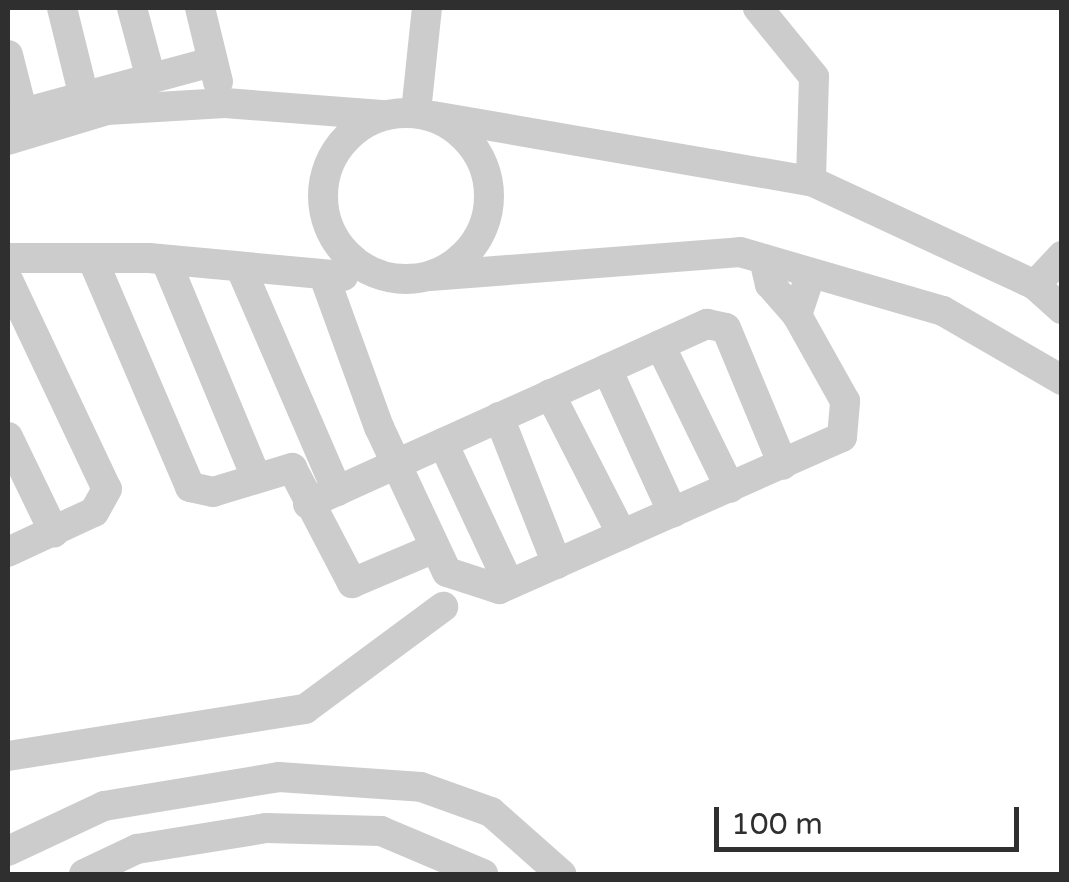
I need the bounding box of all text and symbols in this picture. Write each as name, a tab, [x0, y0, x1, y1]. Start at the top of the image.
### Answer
scale bar	[719, 787, 1024, 849]
text: 100 m	[731, 806, 823, 843]

